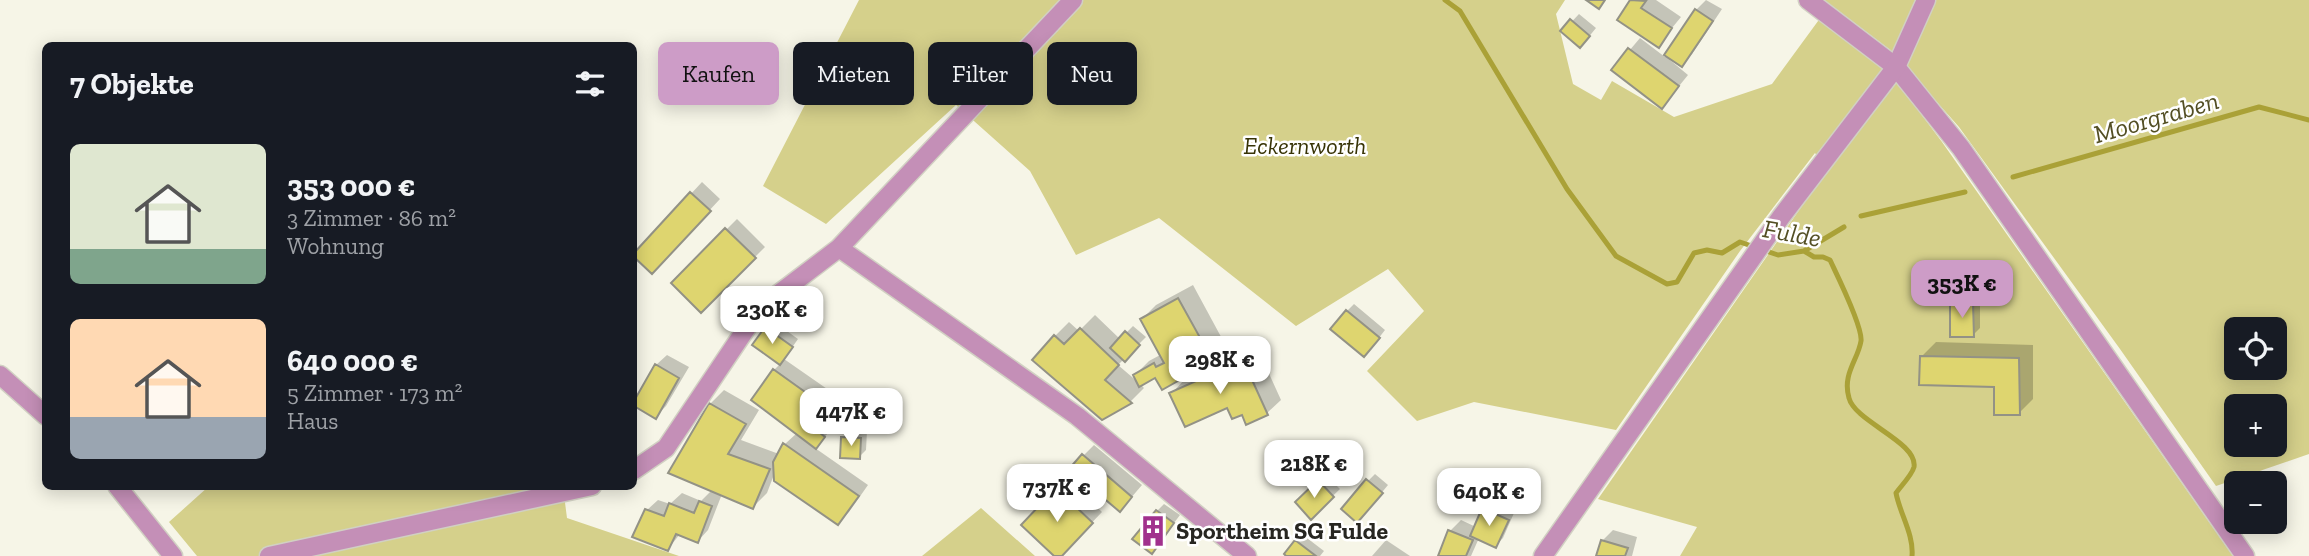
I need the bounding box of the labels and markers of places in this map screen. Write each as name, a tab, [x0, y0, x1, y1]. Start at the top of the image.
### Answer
pin: 353K €	[1905, 260, 2019, 320]
pin: 230K €	[715, 286, 829, 346]
pin: 298K €	[1163, 336, 1277, 396]
pin: 447K €	[794, 388, 908, 448]
pin: 218K €	[1257, 440, 1371, 500]
pin: 737K €	[1000, 464, 1114, 524]
pin: 640K €	[1432, 468, 1546, 528]
building icon: Sportheim SG Fulde	[1136, 514, 1170, 548]
place label: Sportheim SG Fulde	[1176, 516, 1388, 545]

